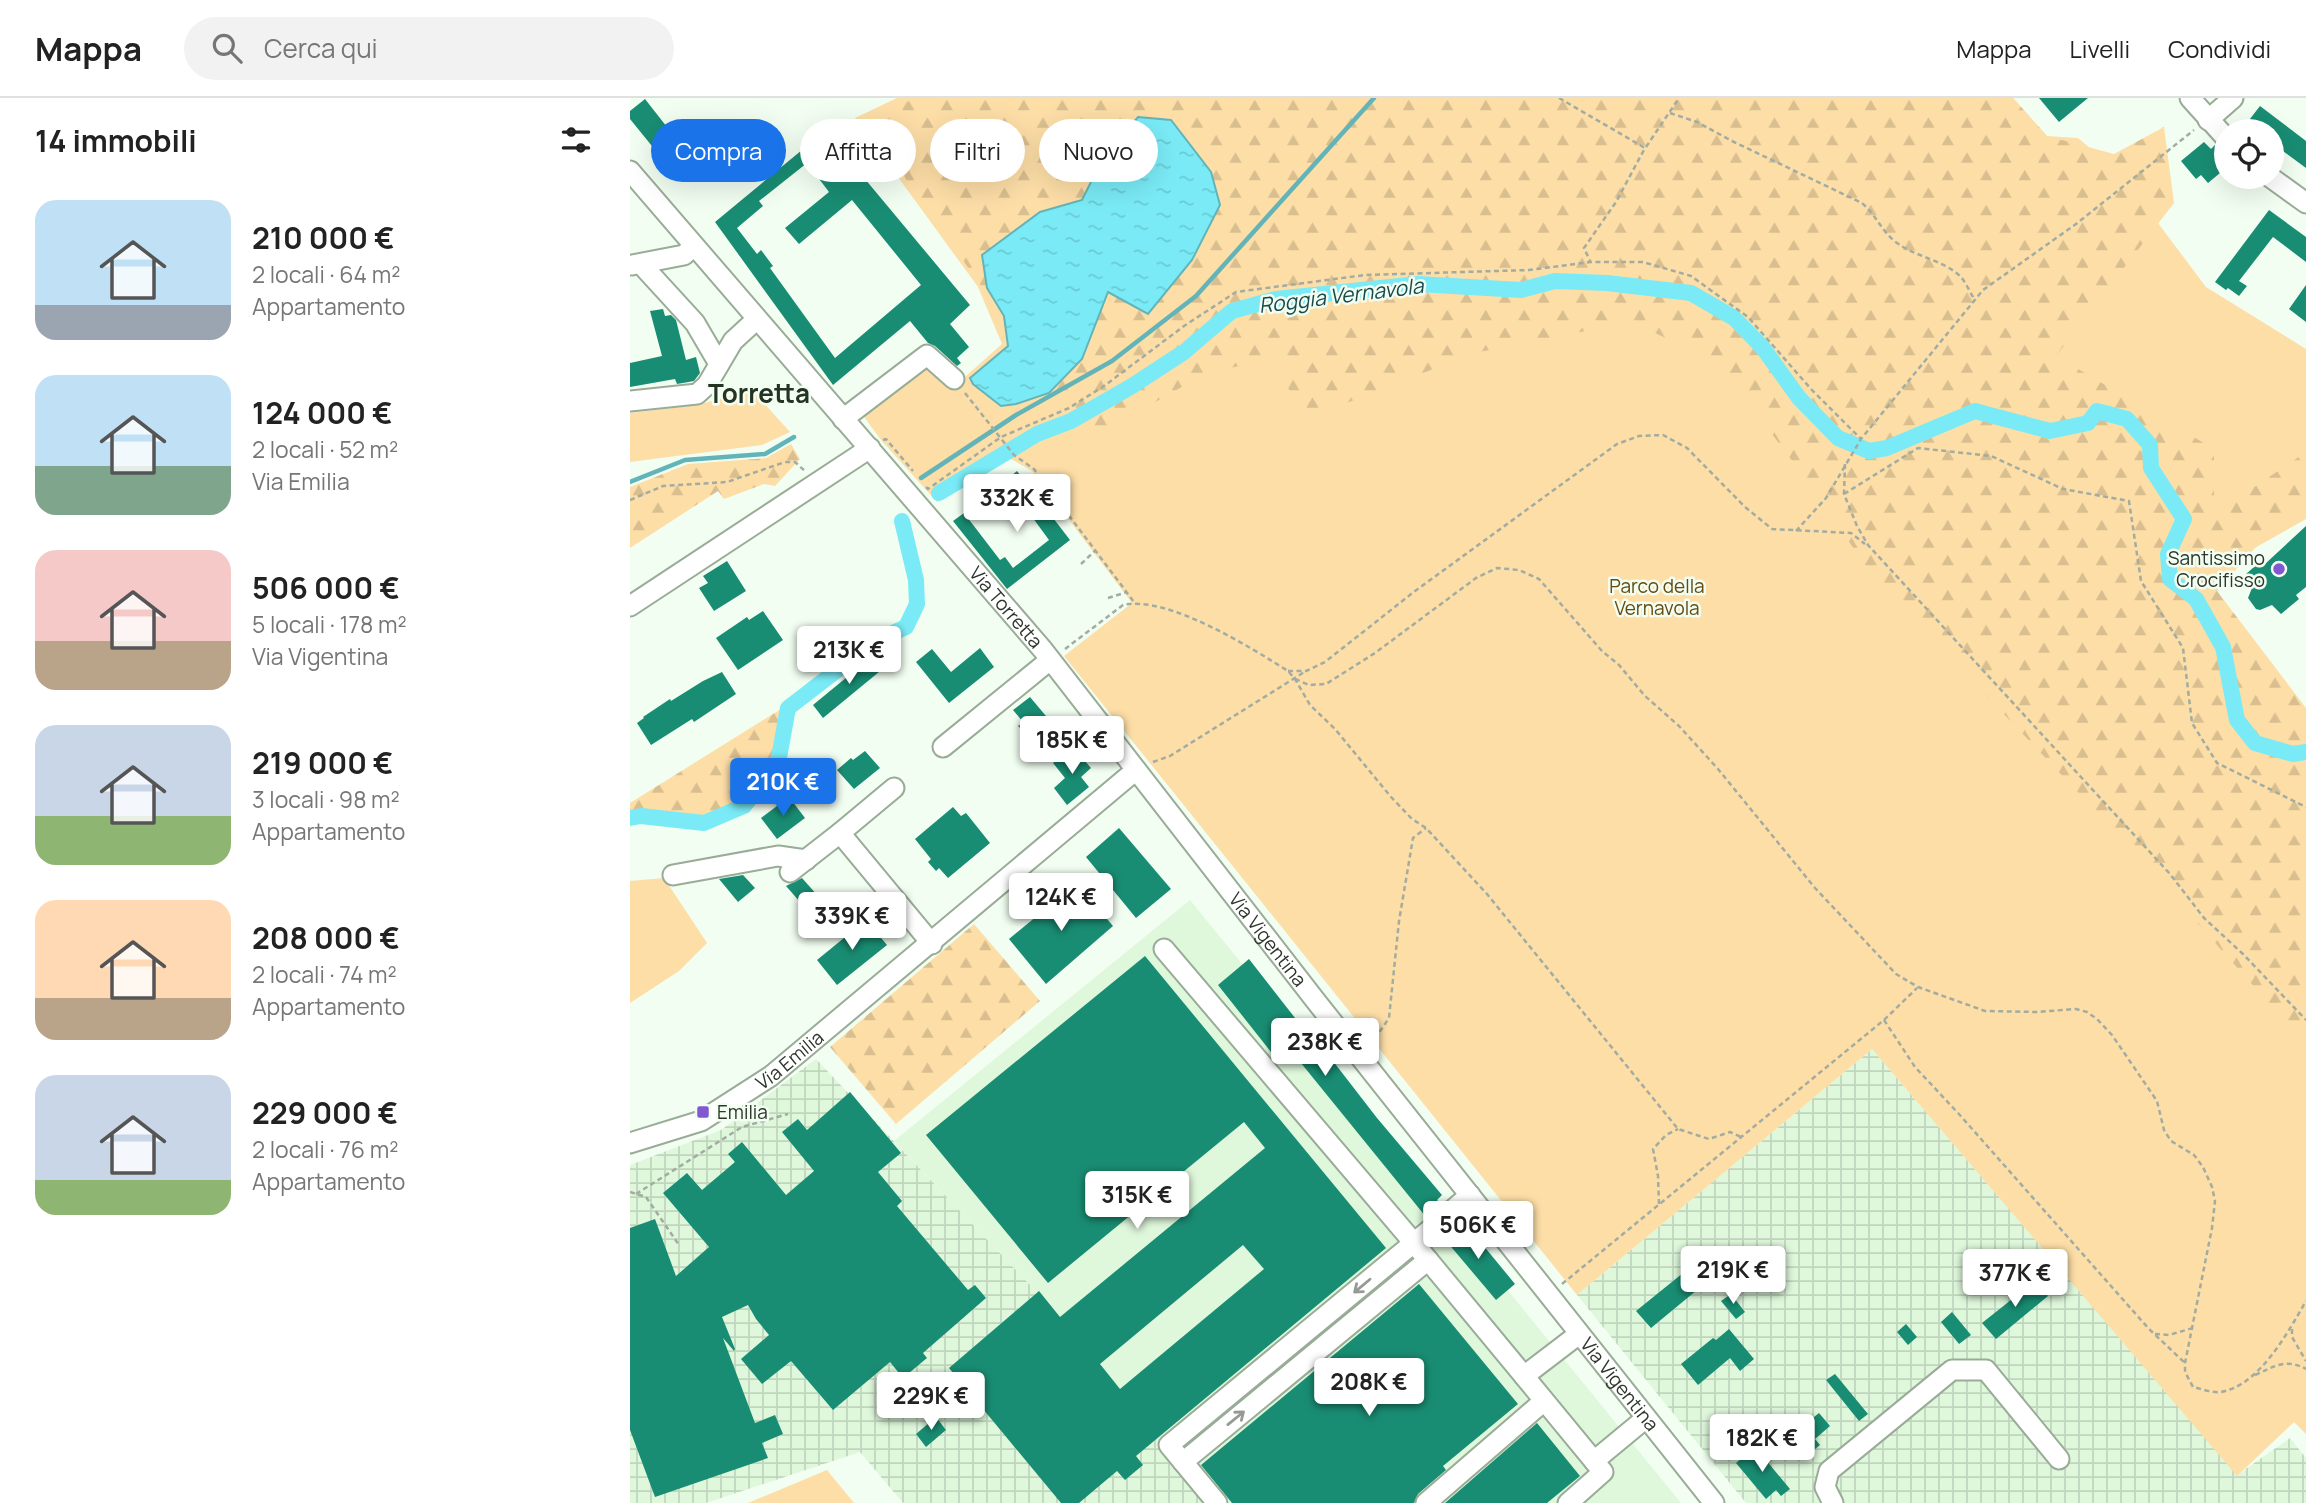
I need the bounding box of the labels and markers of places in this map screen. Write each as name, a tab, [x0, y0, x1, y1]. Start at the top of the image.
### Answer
pin: 332K €	[960, 474, 1074, 534]
place label: Santissimo Crocifisso	[2168, 545, 2265, 593]
marker: Santissimo Crocifisso	[2271, 561, 2287, 577]
pin: 213K €	[792, 626, 906, 686]
pin: 185K €	[1015, 716, 1129, 776]
pin: 210K €	[726, 758, 840, 818]
pin: 124K €	[1004, 874, 1118, 933]
pin: 339K €	[795, 892, 909, 952]
pin: 238K €	[1268, 1018, 1382, 1078]
place label: Emilia	[717, 1099, 768, 1125]
marker: Emilia	[695, 1104, 711, 1120]
pin: 315K €	[1080, 1172, 1194, 1231]
pin: 506K €	[1421, 1202, 1535, 1261]
pin: 219K €	[1676, 1246, 1790, 1306]
pin: 377K €	[1958, 1250, 2072, 1309]
pin: 208K €	[1312, 1358, 1426, 1418]
pin: 229K €	[874, 1372, 988, 1432]
pin: 182K €	[1705, 1414, 1819, 1474]

